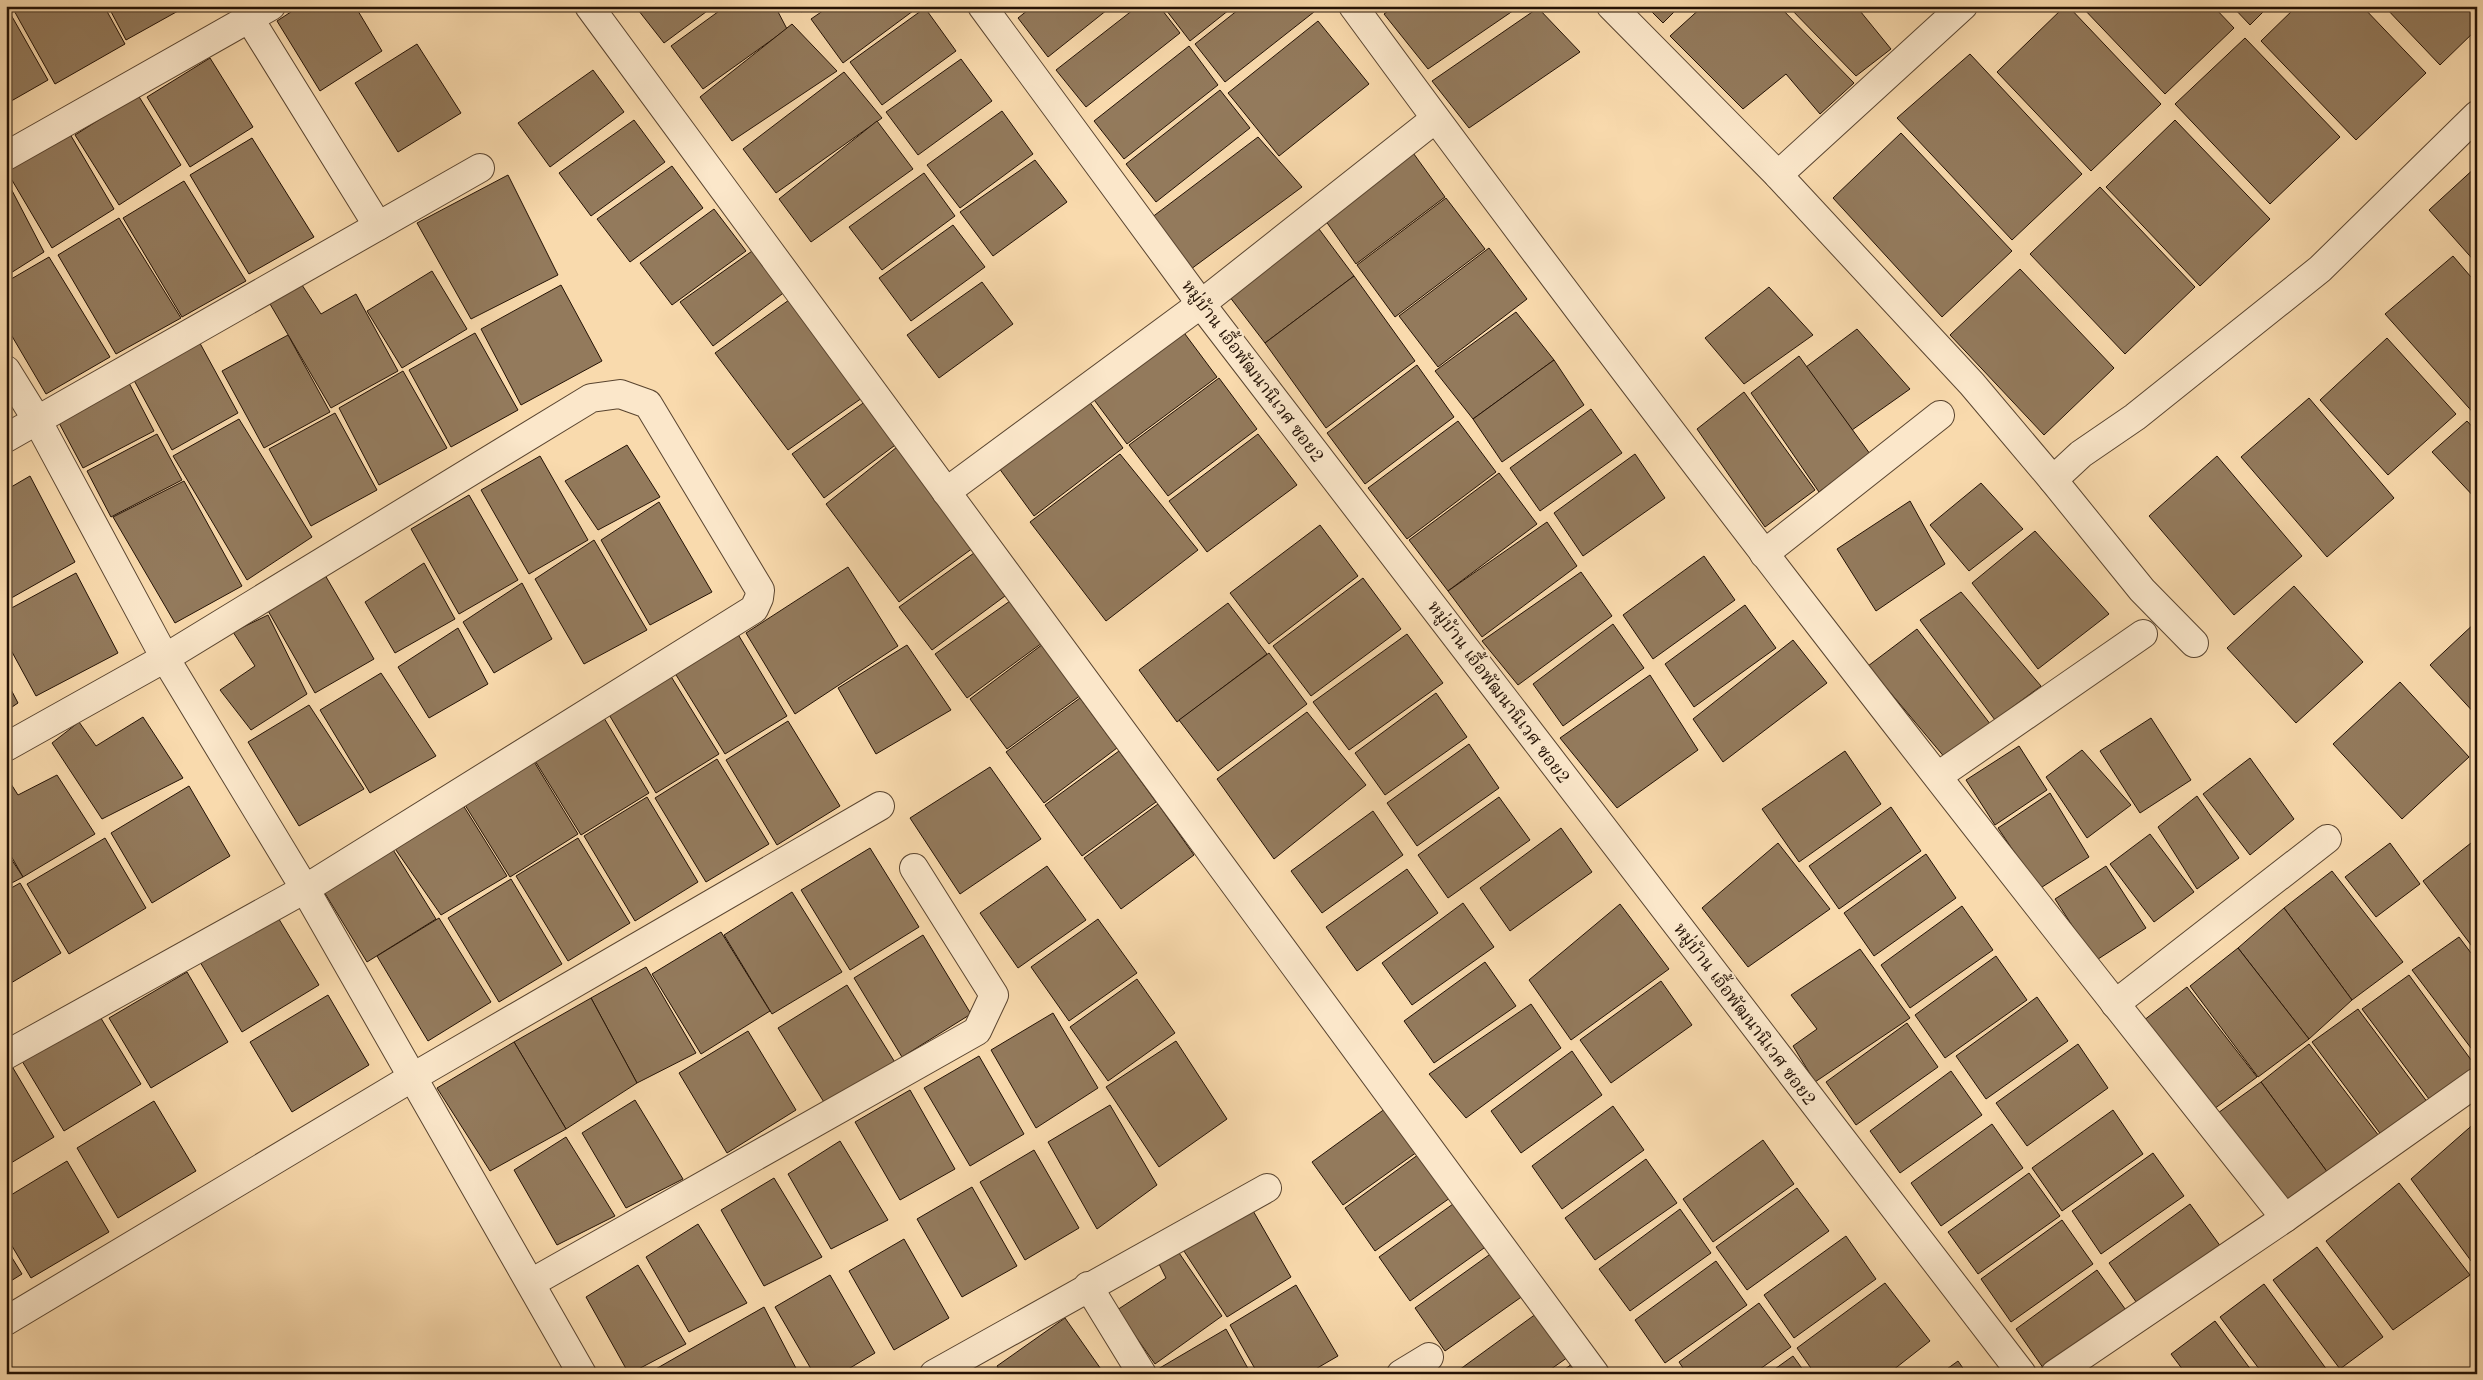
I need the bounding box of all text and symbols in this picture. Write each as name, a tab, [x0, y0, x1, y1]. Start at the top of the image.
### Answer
street label: หมู่บ้าน เอื้อพัฒนานิเวศ ซอย2	[1177, 273, 1331, 467]
street label: หมู่บ้าน เอื้อพัฒนานิเวศ ซอย2	[1423, 594, 1577, 788]
street label: หมู่บ้าน เอื้อพัฒนานิเวศ ซอย2	[1669, 916, 1823, 1110]

